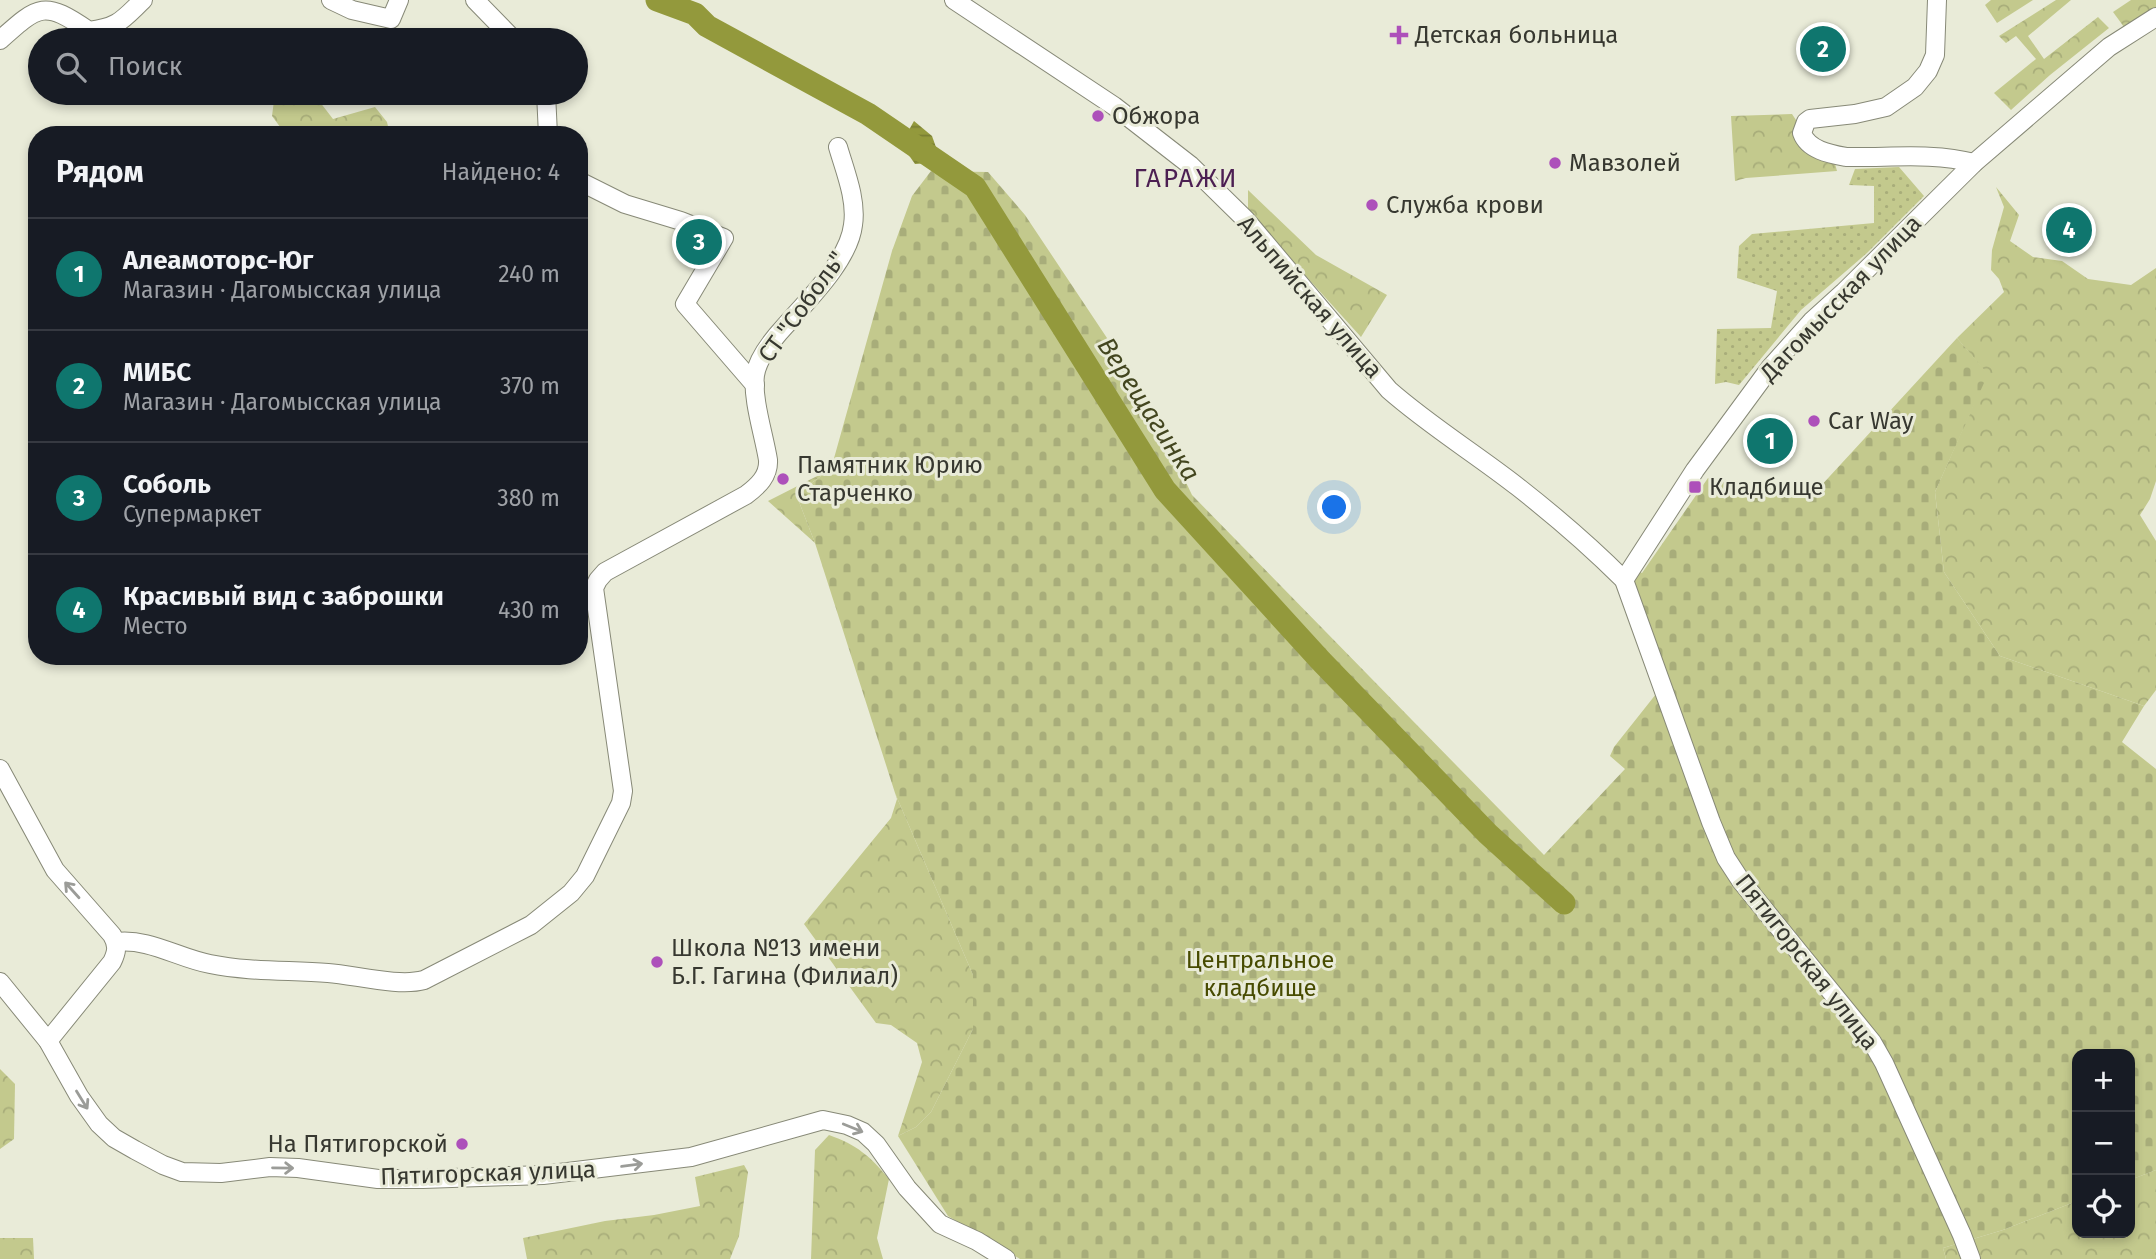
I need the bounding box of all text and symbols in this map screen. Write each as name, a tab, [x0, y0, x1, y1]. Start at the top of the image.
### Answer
place label: Детская больница	[1414, 21, 1618, 49]
pin: 2	[1800, 23, 1846, 75]
marker: Детская больница	[1389, 25, 1409, 45]
search box	[28, 28, 588, 105]
icon: search	[52, 48, 90, 86]
text: Поиск	[108, 51, 182, 82]
place label: Обжора	[1112, 102, 1200, 130]
marker: Обжора	[1090, 108, 1106, 124]
place label: Мавзолей	[1569, 149, 1681, 177]
text: Рядом	[56, 154, 144, 190]
marker: Мавзолей	[1547, 155, 1563, 171]
text: Найдено: 4	[442, 158, 560, 186]
district label: ГАРАЖИ	[1133, 163, 1239, 194]
place label: Служба крови	[1386, 191, 1544, 219]
marker: Служба крови	[1364, 197, 1380, 213]
pin: 4	[2046, 204, 2092, 256]
street label: Дагомысская улица	[1754, 209, 1927, 387]
street label: Альпийская улица	[1232, 210, 1388, 384]
pin: 3	[676, 216, 722, 268]
text: Алеамоторс-Юг	[123, 245, 313, 276]
street label: СТ "Соболь"	[752, 246, 852, 368]
text: 1	[74, 260, 84, 288]
text: 240 m	[498, 260, 560, 288]
text: Магазин · Дагомысская улица	[123, 276, 442, 304]
water label: Верещагинка	[1091, 332, 1207, 487]
text: МИБС	[123, 357, 191, 388]
text: 2	[73, 372, 85, 400]
text: 370 m	[500, 372, 560, 400]
text: Магазин · Дагомысская улица	[123, 388, 442, 416]
place label: Car Way	[1828, 407, 1914, 435]
marker: Car Way	[1806, 413, 1822, 429]
pin: 1	[1747, 415, 1793, 467]
place label: Памятник Юрию Старченко	[797, 451, 983, 507]
text: Соболь	[123, 469, 211, 500]
marker: Памятник Юрию Старченко	[775, 471, 791, 487]
place label: Кладбище	[1709, 473, 1824, 501]
marker: Кладбище	[1687, 479, 1703, 495]
text: 3	[73, 484, 85, 512]
text: 380 m	[497, 484, 560, 512]
your location	[1317, 490, 1351, 524]
text: Супермаркет	[123, 500, 261, 528]
text: Красивый вид с заброшки	[123, 581, 444, 612]
text: 4	[73, 596, 86, 624]
text: 430 m	[498, 596, 560, 624]
text: Место	[123, 612, 188, 640]
street label: Пятигорская улица	[1730, 868, 1884, 1056]
one-way arrow	[64, 881, 80, 899]
place label: Школа №13 имени Б.Г. Гагина (Филиал)	[671, 934, 898, 990]
park label: Центральное кладбище	[1186, 946, 1334, 1002]
marker: Школа №13 имени Б.Г. Гагина (Филиал)	[649, 954, 665, 970]
map controls	[2072, 1049, 2135, 1238]
button: +	[2072, 1049, 2135, 1112]
one-way arrow	[75, 1090, 90, 1109]
button: −	[2072, 1112, 2135, 1175]
one-way arrow	[841, 1123, 863, 1136]
place label: На Пятигорской	[268, 1130, 448, 1158]
marker: На Пятигорской	[454, 1136, 470, 1152]
street label: Пятигорская улица	[380, 1155, 596, 1191]
one-way arrow	[620, 1158, 643, 1171]
one-way arrow	[272, 1161, 295, 1174]
button: locate	[2072, 1175, 2135, 1238]

